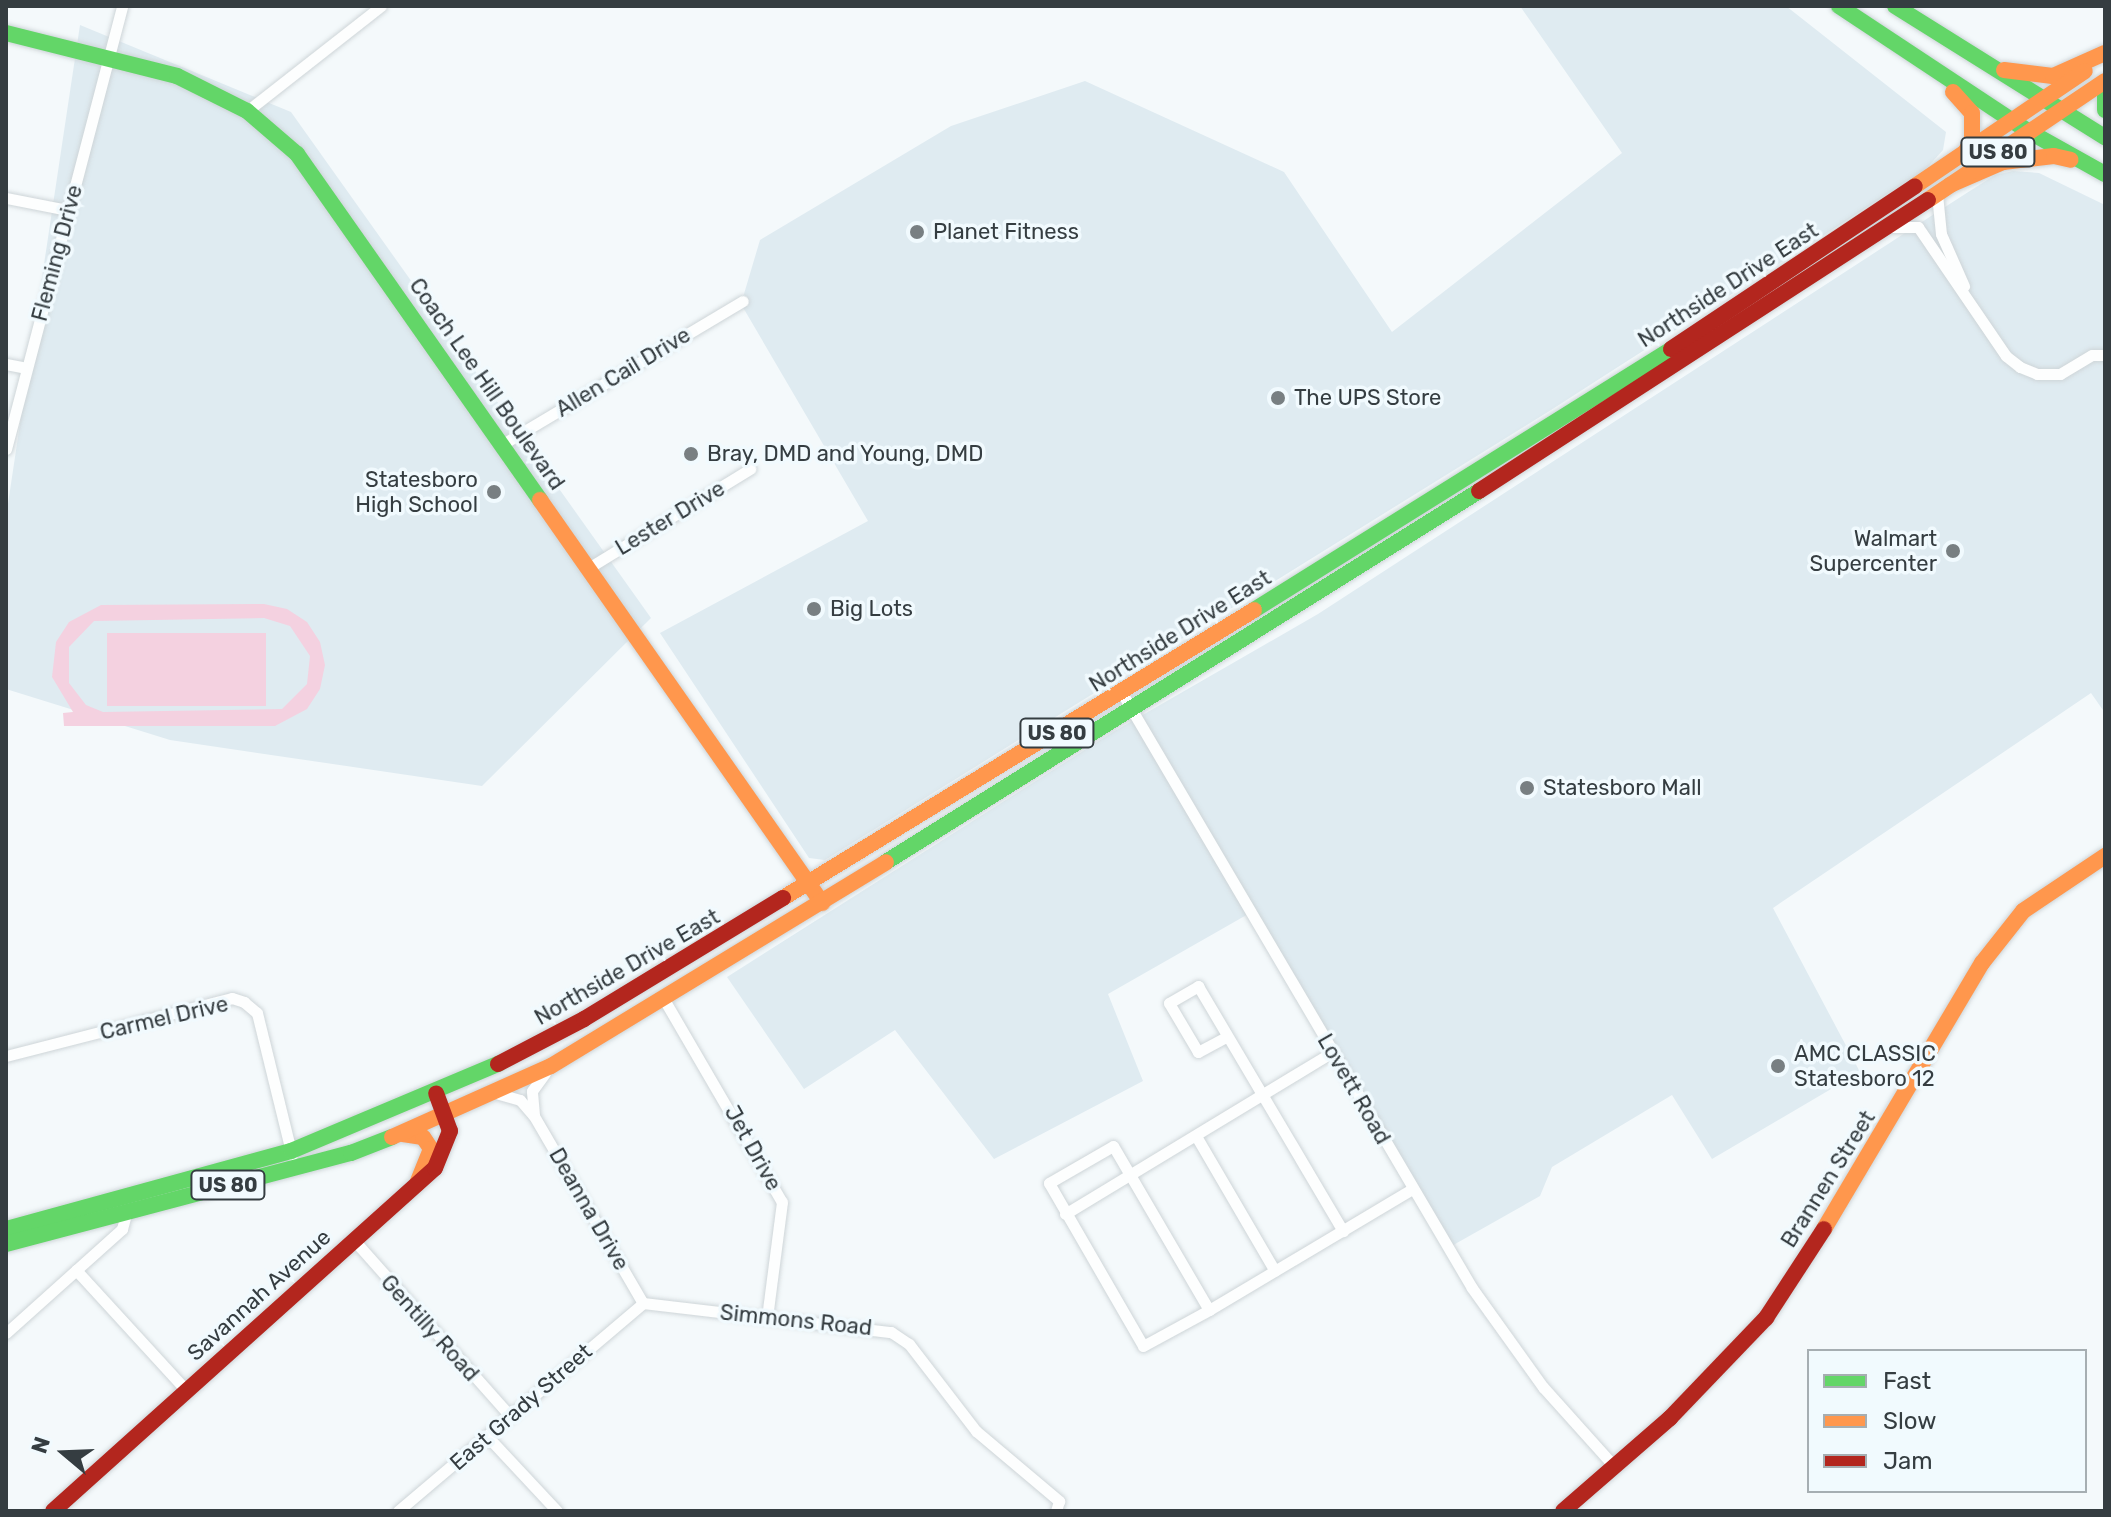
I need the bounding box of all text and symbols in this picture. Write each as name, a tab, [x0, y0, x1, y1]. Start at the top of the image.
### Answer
road number: US 80	[1960, 136, 2036, 168]
street label: Fleming Drive	[26, 182, 88, 324]
street label: Northside Drive East	[1633, 217, 1823, 353]
place label: Planet Fitness	[933, 219, 1079, 245]
marker: Planet Fitness	[908, 223, 926, 241]
street label: Coach Lee Hill Boulevard	[404, 273, 570, 495]
street label: Allen Cail Drive	[551, 321, 695, 423]
place label: The UPS Store	[1294, 385, 1441, 411]
marker: The UPS Store	[1269, 389, 1287, 407]
place label: Bray, DMD and Young, DMD	[707, 441, 984, 467]
marker: Bray, DMD and Young, DMD	[682, 445, 700, 463]
place label: Statesboro High School	[355, 466, 478, 518]
street label: Lester Drive	[610, 475, 730, 561]
marker: Statesboro High School	[485, 483, 503, 501]
place label: Walmart Supercenter	[1810, 525, 1937, 576]
marker: Walmart Supercenter	[1944, 542, 1962, 560]
street label: Northside Drive East	[1084, 564, 1276, 698]
place label: Big Lots	[830, 596, 913, 622]
marker: Big Lots	[805, 600, 823, 618]
road number: US 80	[1019, 717, 1095, 749]
place label: Statesboro Mall	[1543, 775, 1702, 801]
marker: Statesboro Mall	[1518, 779, 1536, 797]
street label: Northside Drive East	[530, 903, 724, 1031]
street label: Carmel Drive	[97, 990, 231, 1046]
street label: Lovett Road	[1312, 1029, 1396, 1149]
place label: AMC CLASSIC Statesboro 12	[1794, 1040, 1936, 1092]
marker: AMC CLASSIC Statesboro 12	[1769, 1057, 1787, 1075]
street label: Jet Drive	[719, 1101, 787, 1195]
street label: Brannen Street	[1775, 1106, 1881, 1252]
street label: Deanna Drive	[543, 1143, 635, 1275]
road number: US 80	[190, 1169, 266, 1201]
street label: Savannah Avenue	[182, 1224, 336, 1366]
street label: Gentilly Road	[375, 1269, 485, 1387]
street label: Simmons Road	[719, 1299, 873, 1341]
street label: East Grady Street	[444, 1338, 598, 1476]
legend	[1807, 1349, 2087, 1493]
text: Fast	[1883, 1367, 1931, 1395]
text: Slow	[1883, 1407, 1936, 1435]
north arrow	[24, 1413, 104, 1493]
text: N	[25, 1433, 56, 1457]
text: Jam	[1883, 1447, 1933, 1475]

